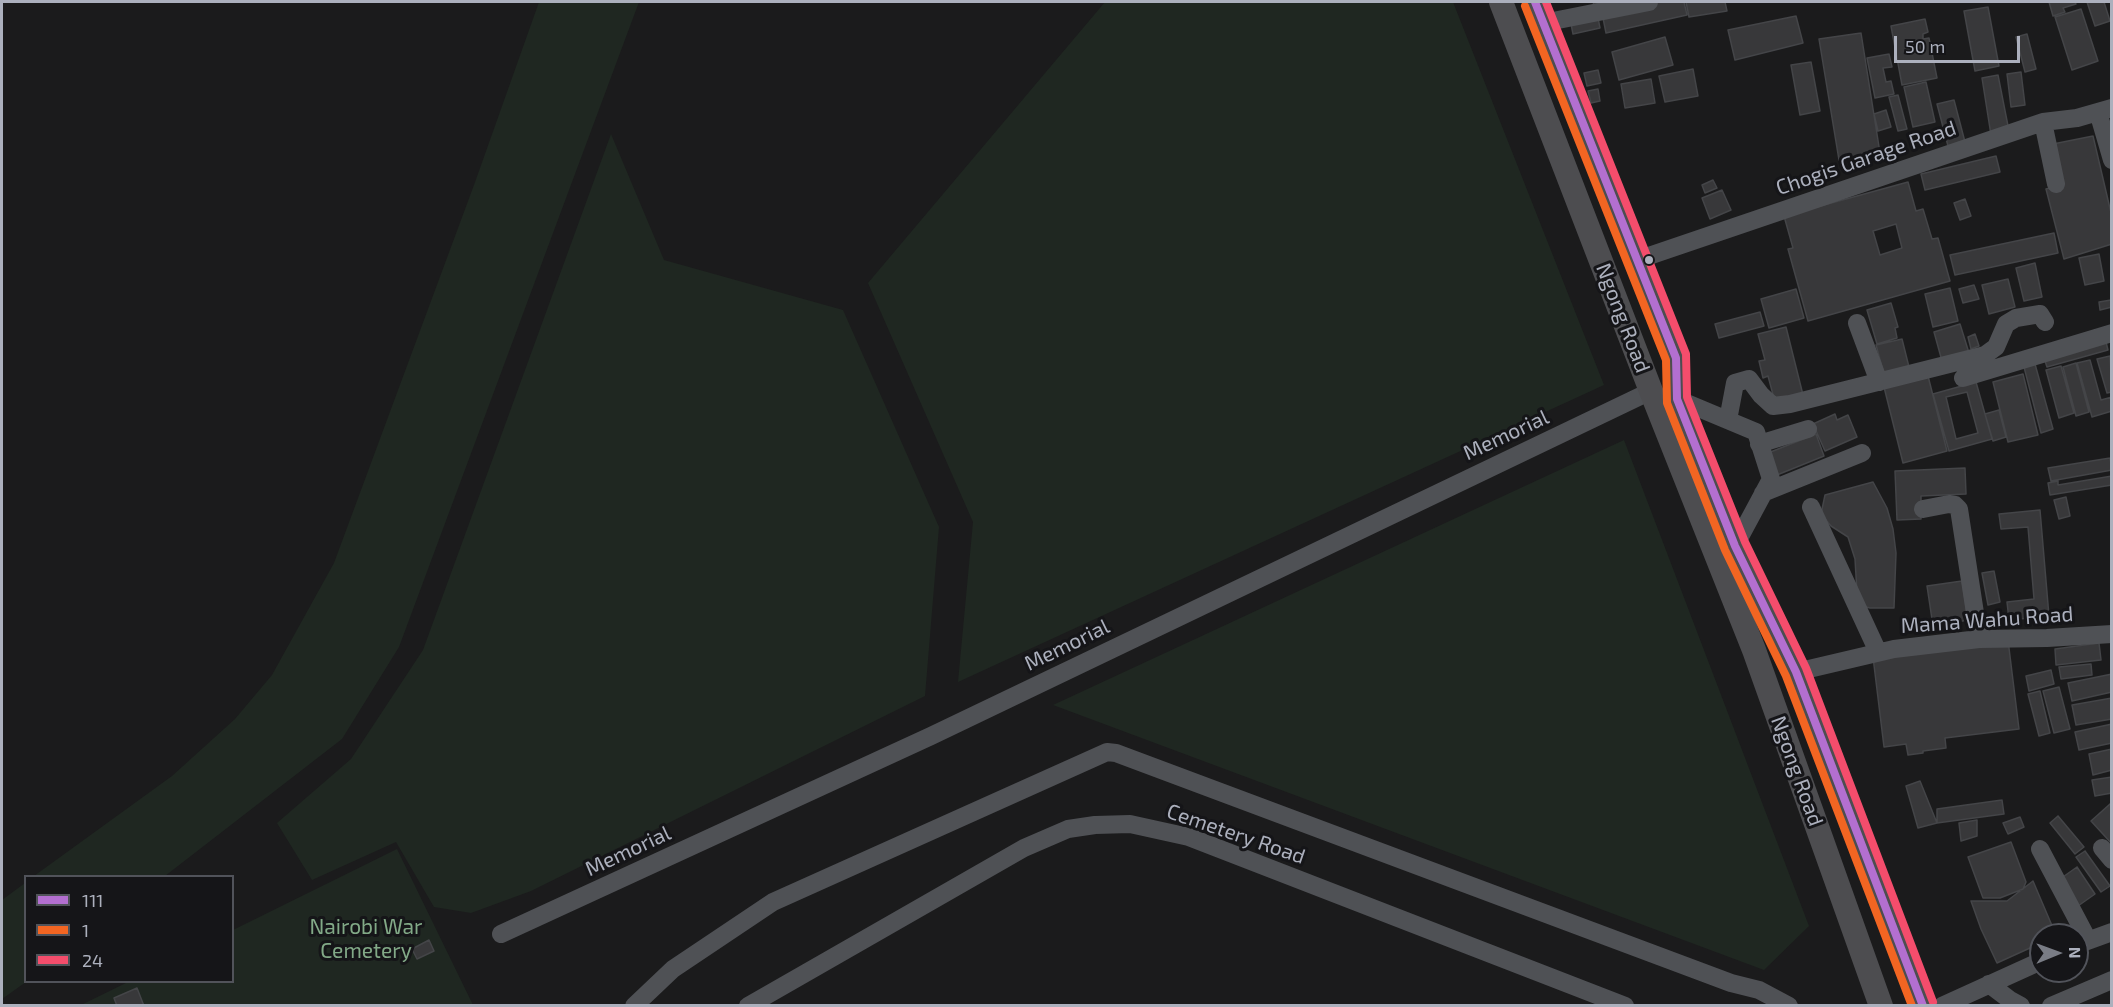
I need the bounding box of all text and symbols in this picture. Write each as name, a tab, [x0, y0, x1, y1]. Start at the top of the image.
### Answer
scale bar	[1897, 24, 2023, 62]
text: 50 m	[1905, 35, 1945, 57]
street label: Chogis Garage Road	[1773, 115, 1959, 201]
unlabelled marker	[1643, 254, 1655, 266]
street label: Ngong Road	[1591, 260, 1655, 376]
street label: Memorial	[1459, 404, 1553, 466]
street label: Mama Wahu Road	[1900, 601, 2074, 639]
street label: Memorial	[1020, 614, 1114, 676]
street label: Ngong Road	[1765, 713, 1829, 829]
street label: Cemetery Road	[1163, 799, 1309, 869]
street label: Memorial	[581, 820, 675, 882]
legend	[24, 875, 234, 983]
text: 111	[82, 889, 104, 911]
park label: Nairobi War Cemetery	[309, 914, 423, 964]
text: 1	[82, 919, 89, 941]
north arrow	[2029, 923, 2089, 983]
text: N	[2066, 947, 2085, 959]
text: 24	[82, 949, 103, 971]

